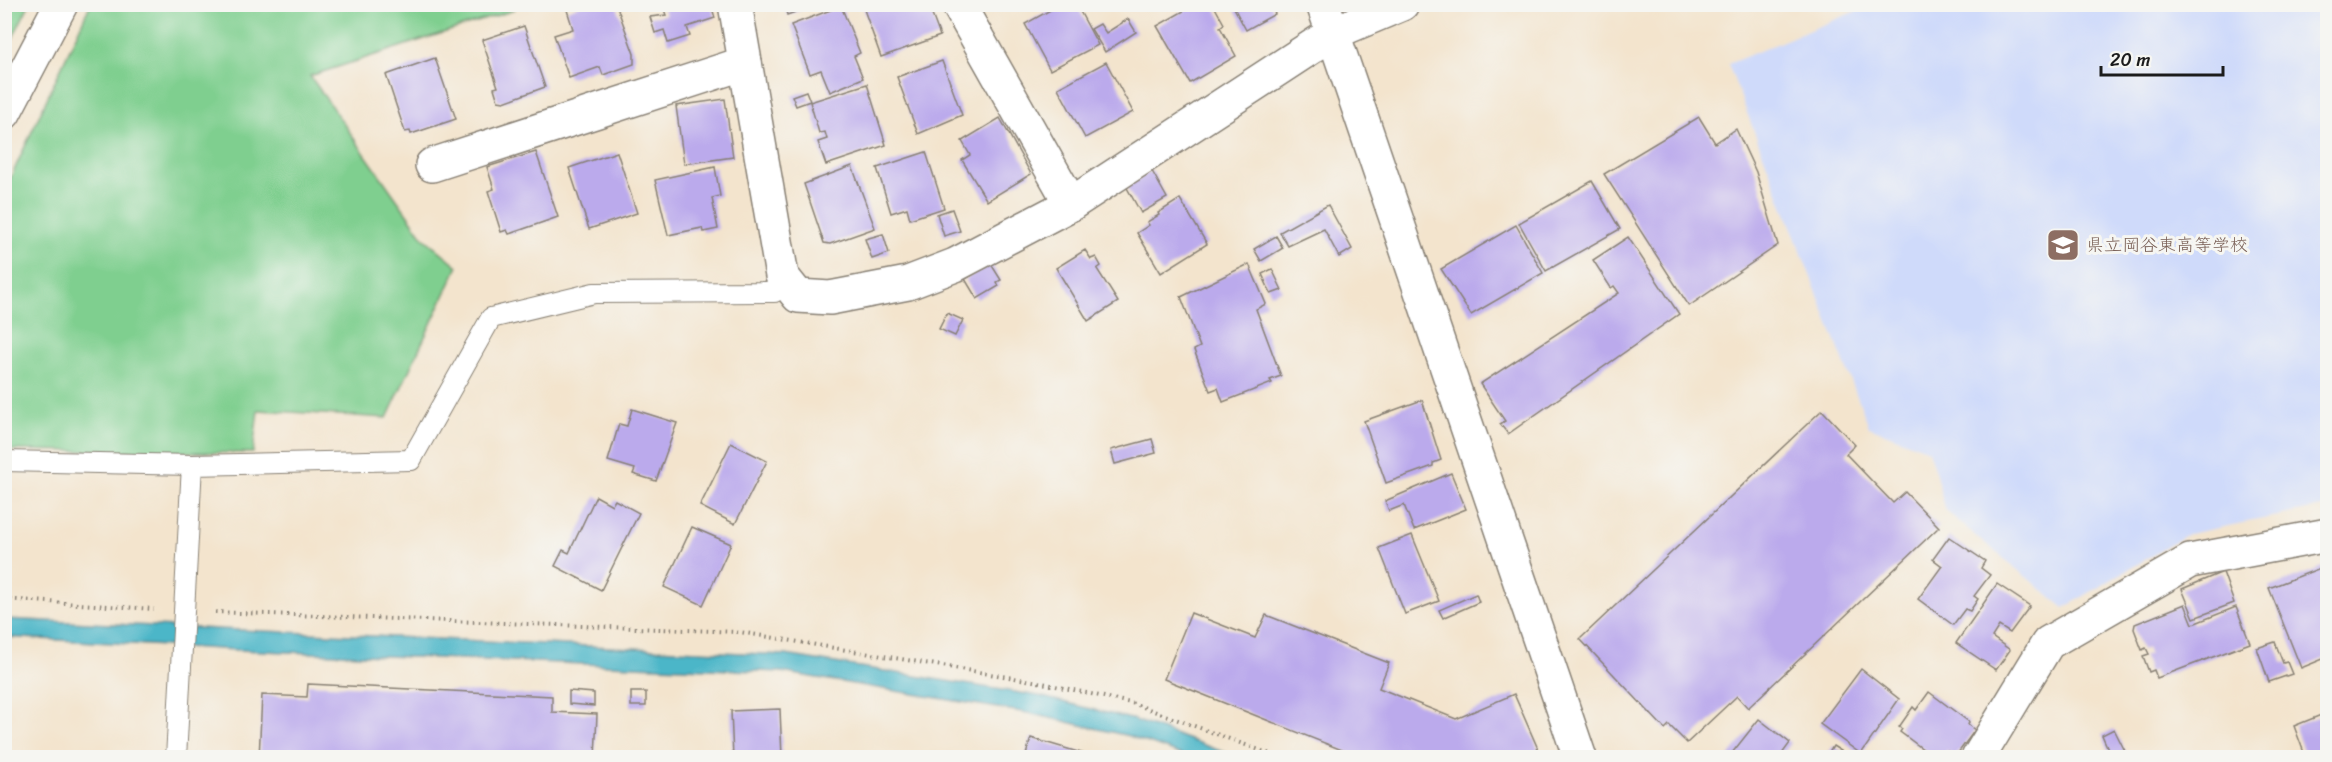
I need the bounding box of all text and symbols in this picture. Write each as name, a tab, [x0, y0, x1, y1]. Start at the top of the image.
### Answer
scale bar	[2101, 39, 2222, 77]
text: 20 m	[2110, 44, 2150, 76]
school or university icon: 県立岡谷東高等学校	[2045, 227, 2081, 263]
place label: 県立岡谷東高等学校	[2086, 229, 2248, 261]

